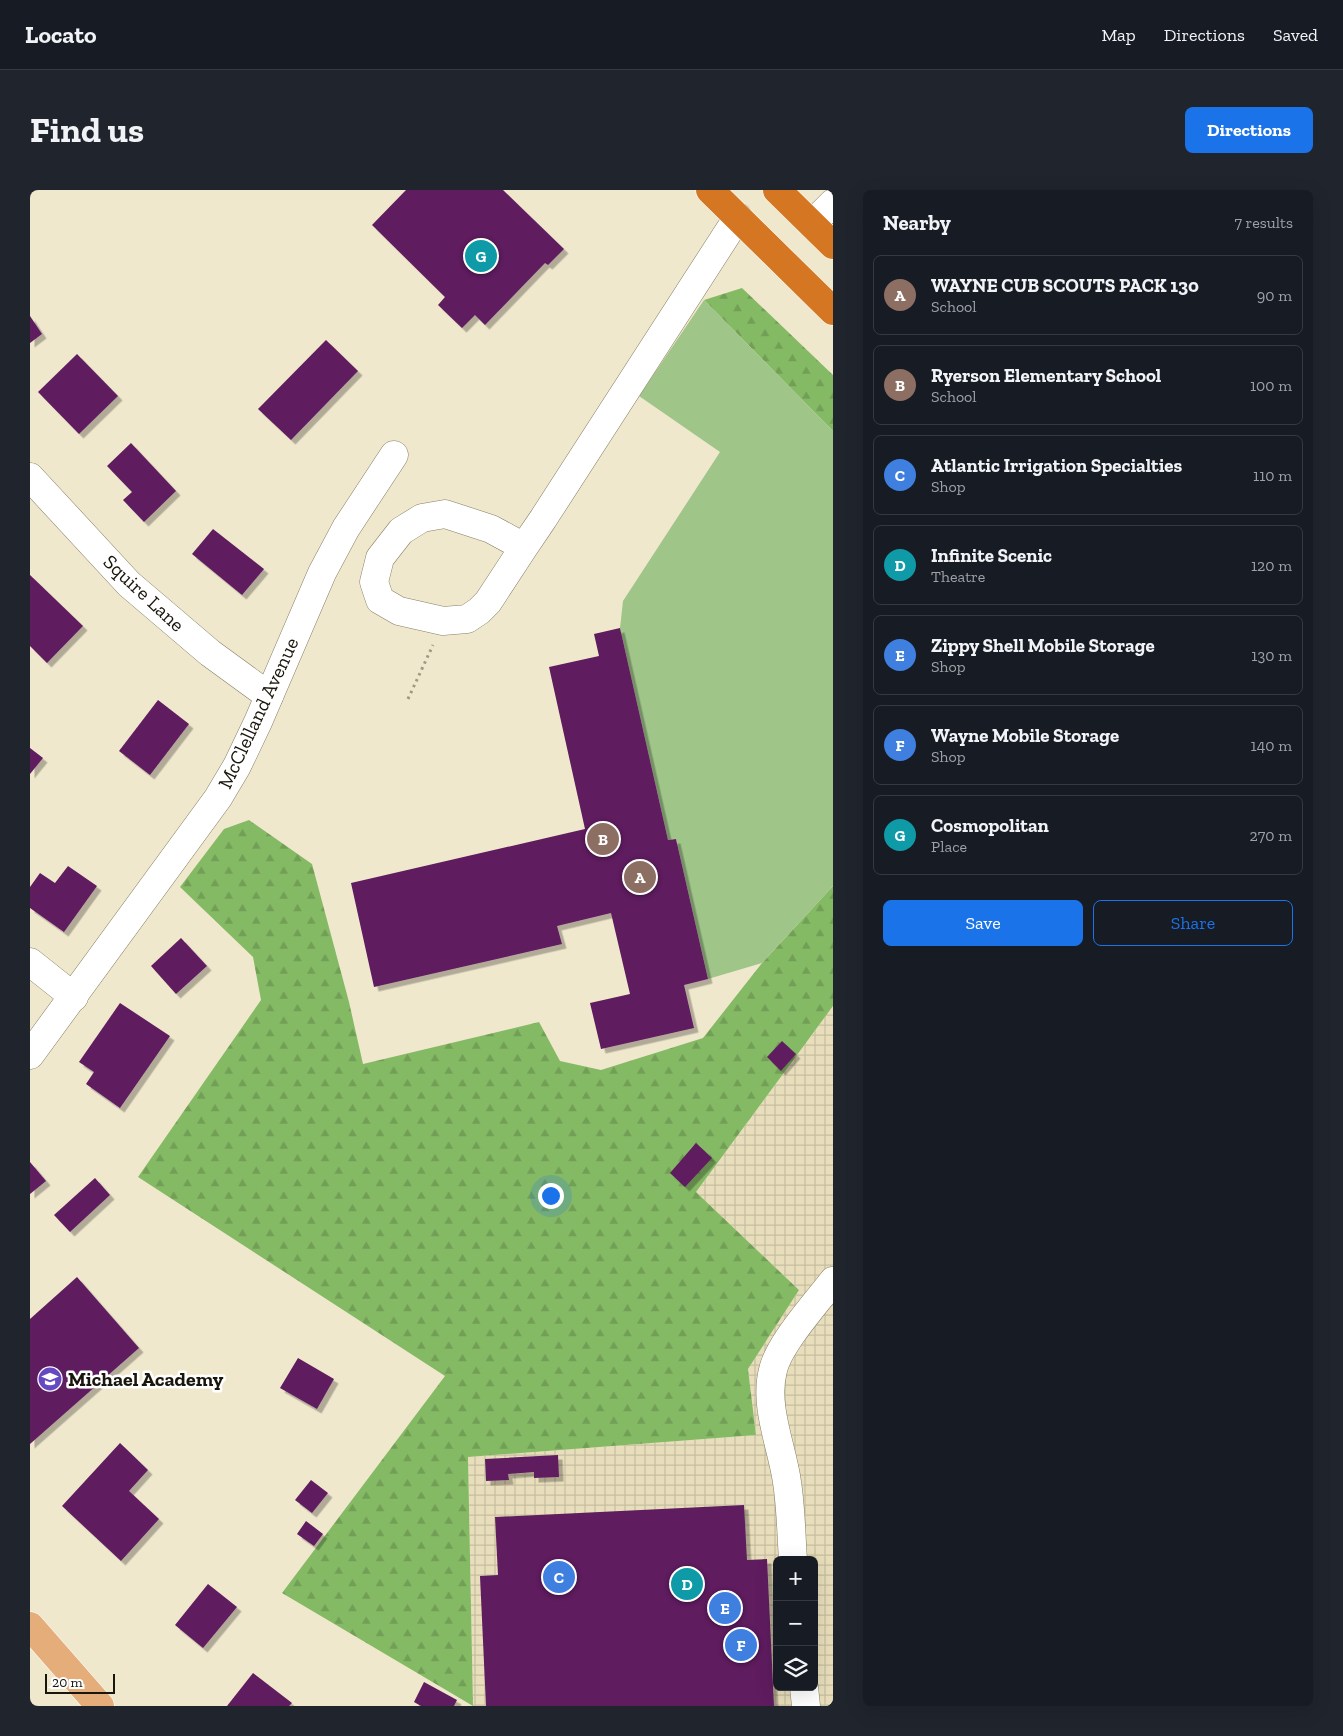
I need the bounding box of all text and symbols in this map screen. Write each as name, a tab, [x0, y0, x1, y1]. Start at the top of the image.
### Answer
text: Locato	[25, 20, 97, 49]
text: Map	[1101, 24, 1136, 46]
text: Directions	[1164, 24, 1245, 46]
text: Saved	[1273, 24, 1318, 46]
button: Directions	[1185, 107, 1313, 153]
text: Find us	[30, 109, 144, 151]
text: Nearby	[883, 210, 951, 235]
text: 7 results	[1234, 213, 1293, 232]
pin: G	[465, 237, 497, 275]
text: WAYNE CUB SCOUTS PACK 130	[931, 274, 1199, 297]
text: A	[895, 286, 906, 305]
text: 90 m	[1257, 286, 1292, 305]
text: School	[931, 297, 977, 316]
text: Ryerson Elementary School	[931, 364, 1161, 387]
text: B	[895, 376, 905, 395]
text: 100 m	[1250, 376, 1292, 395]
text: School	[931, 387, 977, 406]
text: Atlantic Irrigation Specialties	[931, 454, 1182, 477]
text: C	[895, 466, 905, 485]
text: 110 m	[1253, 466, 1292, 485]
text: Shop	[931, 477, 966, 496]
text: Infinite Scenic	[931, 544, 1052, 567]
street label: Squire Lane	[99, 549, 189, 637]
text: D	[894, 556, 906, 575]
text: 120 m	[1251, 556, 1292, 575]
text: Theatre	[931, 567, 985, 586]
street label: McClelland Avenue	[212, 634, 304, 792]
text: Zippy Shell Mobile Storage	[931, 634, 1155, 657]
text: E	[895, 646, 905, 665]
text: 130 m	[1251, 646, 1292, 665]
text: Shop	[931, 657, 966, 676]
text: Wayne Mobile Storage	[931, 724, 1119, 747]
text: F	[895, 736, 905, 755]
text: 140 m	[1251, 736, 1292, 755]
text: Shop	[931, 747, 966, 766]
text: Cosmopolitan	[931, 814, 1049, 837]
pin: B	[587, 820, 619, 858]
text: G	[895, 826, 905, 845]
text: 270 m	[1250, 826, 1292, 845]
text: Place	[931, 837, 967, 856]
pin: A	[624, 858, 656, 896]
button: Save	[883, 900, 1083, 946]
button: Share	[1093, 900, 1293, 946]
your location	[538, 1183, 564, 1209]
school or university icon: Michael Academy	[37, 1366, 63, 1392]
place label: Michael Academy	[68, 1367, 224, 1391]
map controls	[773, 1556, 818, 1691]
button: +	[773, 1556, 818, 1601]
pin: C	[543, 1558, 575, 1596]
pin: D	[671, 1565, 703, 1603]
pin: E	[709, 1589, 741, 1627]
button: −	[773, 1601, 818, 1646]
pin: F	[725, 1626, 757, 1664]
button: layers	[773, 1646, 818, 1691]
scale bar	[45, 1671, 115, 1694]
text: 20 m	[52, 1674, 83, 1691]

